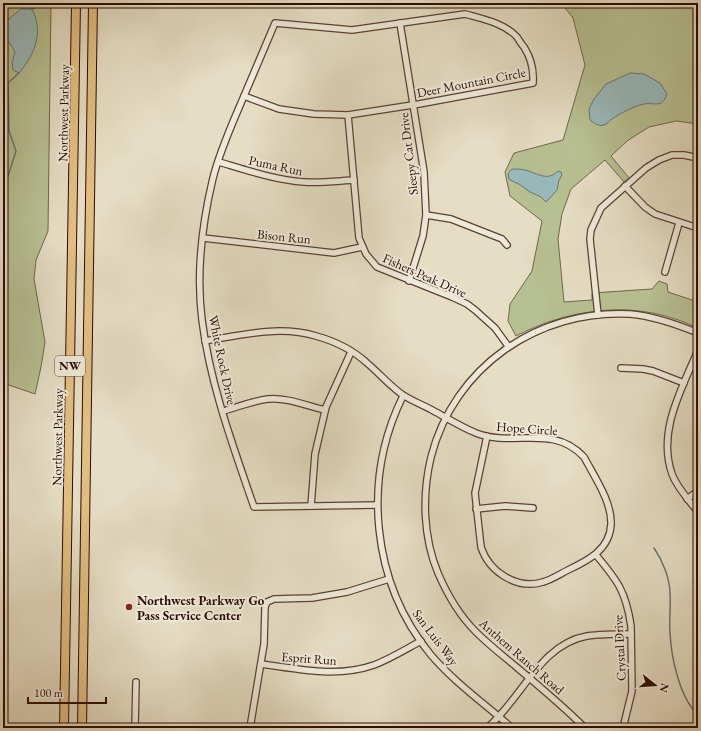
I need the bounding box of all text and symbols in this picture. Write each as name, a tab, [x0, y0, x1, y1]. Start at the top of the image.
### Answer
street label: Northwest Parkway	[54, 64, 73, 162]
street label: Deer Mountain Circle	[415, 64, 527, 101]
street label: Sleepy Cat Drive	[395, 112, 422, 196]
street label: Puma Run	[247, 151, 305, 180]
street label: Bison Run	[256, 225, 312, 248]
street label: Fishers Peak Drive	[380, 249, 469, 302]
street label: White Rock Drive	[205, 314, 240, 406]
road number: NW	[55, 356, 85, 376]
street label: Northwest Parkway	[48, 388, 67, 486]
street label: Hope Circle	[496, 418, 558, 439]
place label: Northwest Parkway Go Pass Service Center	[137, 592, 265, 624]
marker: Northwest Parkway Go Pass Service Center	[124, 602, 134, 612]
street label: San Luis Way	[409, 606, 463, 669]
street label: Anthem Ranch Road	[475, 614, 568, 698]
street label: Crystal Drive	[609, 614, 630, 681]
street label: Esprit Run	[281, 648, 337, 669]
north arrow	[635, 665, 675, 705]
scale bar	[28, 679, 106, 705]
text: N	[657, 682, 673, 694]
text: 100 m	[34, 685, 64, 701]

